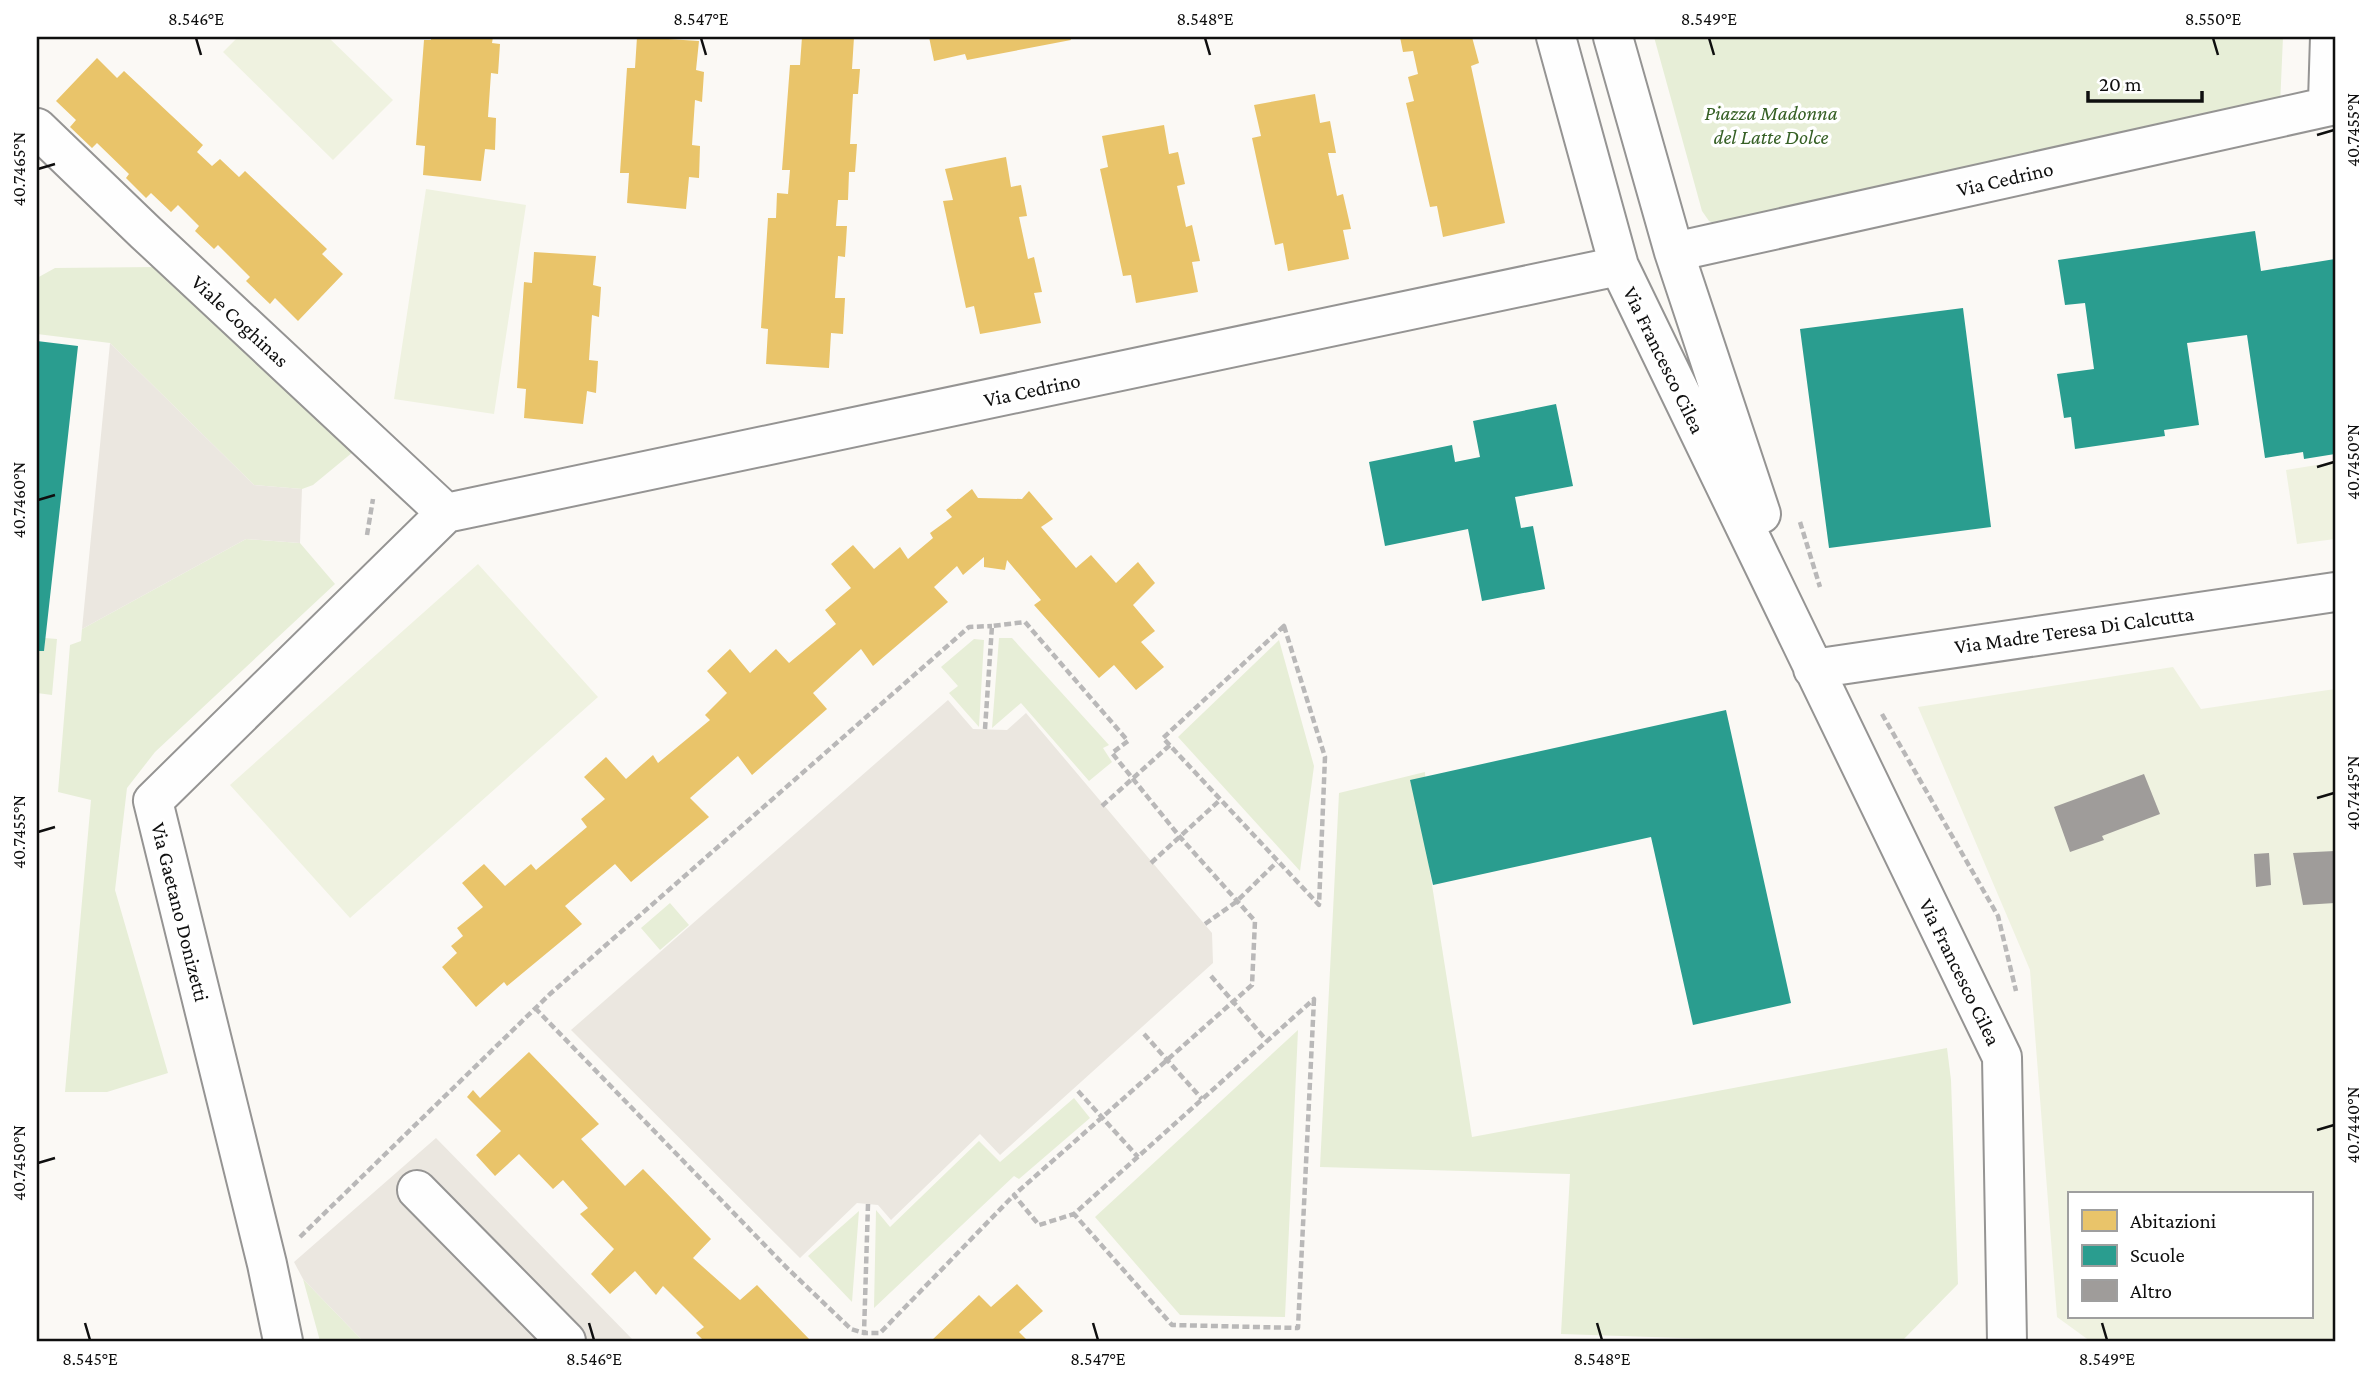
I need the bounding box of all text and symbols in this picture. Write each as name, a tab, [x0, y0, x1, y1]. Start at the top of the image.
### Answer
text: 8.546°E	[168, 9, 224, 29]
text: 8.547°E	[673, 9, 729, 29]
text: 8.548°E	[1177, 9, 1234, 29]
text: 8.549°E	[1681, 9, 1737, 29]
text: 8.550°E	[2185, 9, 2242, 29]
scale bar	[2088, 60, 2202, 104]
text: 20 m	[2099, 72, 2142, 96]
text: 40.7455°N	[2343, 93, 2363, 167]
park label: Piazza Madonna del Latte Dolce	[1704, 101, 1838, 149]
text: 40.7465°N	[9, 131, 29, 206]
street label: Via Cedrino	[1955, 156, 2055, 202]
street label: Viale Coghinas	[186, 270, 294, 372]
street label: Via Francesco Cilea	[1618, 283, 1710, 438]
street label: Via Cedrino	[982, 368, 1082, 412]
text: 40.7450°N	[2343, 424, 2363, 500]
text: 40.7460°N	[9, 461, 29, 538]
street label: Via Madre Teresa Di Calcutta	[1953, 601, 2196, 659]
text: 40.7445°N	[2343, 755, 2363, 831]
text: 40.7455°N	[9, 795, 29, 869]
street label: Via Gaetano Donizetti	[146, 820, 214, 1005]
street label: Via Francesco Cilea	[1914, 895, 2006, 1050]
text: 40.7440°N	[2343, 1086, 2363, 1163]
text: 40.7450°N	[9, 1125, 29, 1201]
legend	[2068, 1192, 2312, 1318]
text: Abitazioni	[2130, 1209, 2217, 1233]
text: Scuole	[2130, 1243, 2185, 1267]
text: Altro	[2130, 1279, 2172, 1303]
text: 8.545°E	[62, 1349, 118, 1369]
text: 8.546°E	[566, 1349, 622, 1369]
text: 8.547°E	[1070, 1349, 1126, 1369]
text: 8.548°E	[1574, 1349, 1631, 1369]
text: 8.549°E	[2079, 1349, 2135, 1369]

